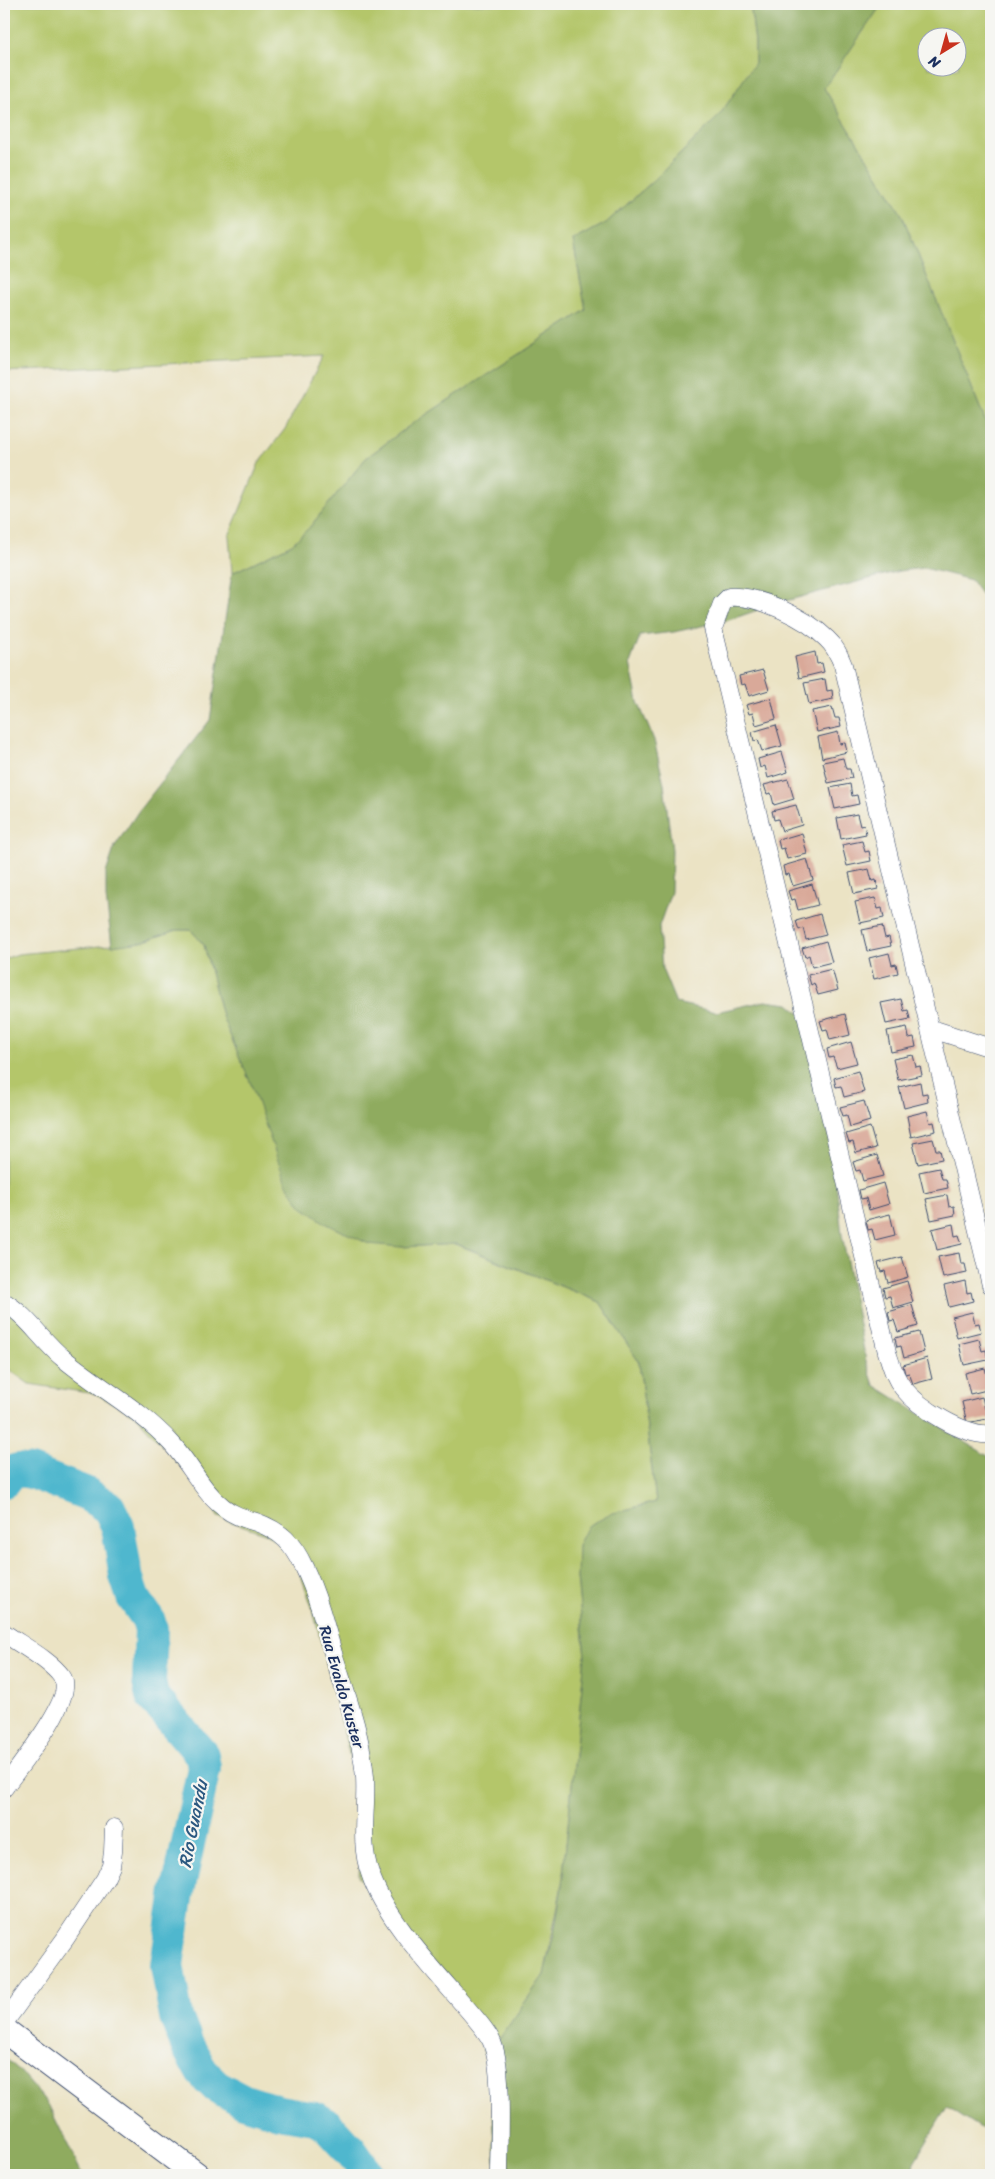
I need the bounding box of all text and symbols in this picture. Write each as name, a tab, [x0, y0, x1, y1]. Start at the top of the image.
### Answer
north arrow	[918, 28, 968, 78]
text: N	[923, 49, 947, 75]
street label: Rua Evaldo Kuster	[311, 1622, 374, 1753]
water label: Rio Guandu	[169, 1775, 218, 1870]

